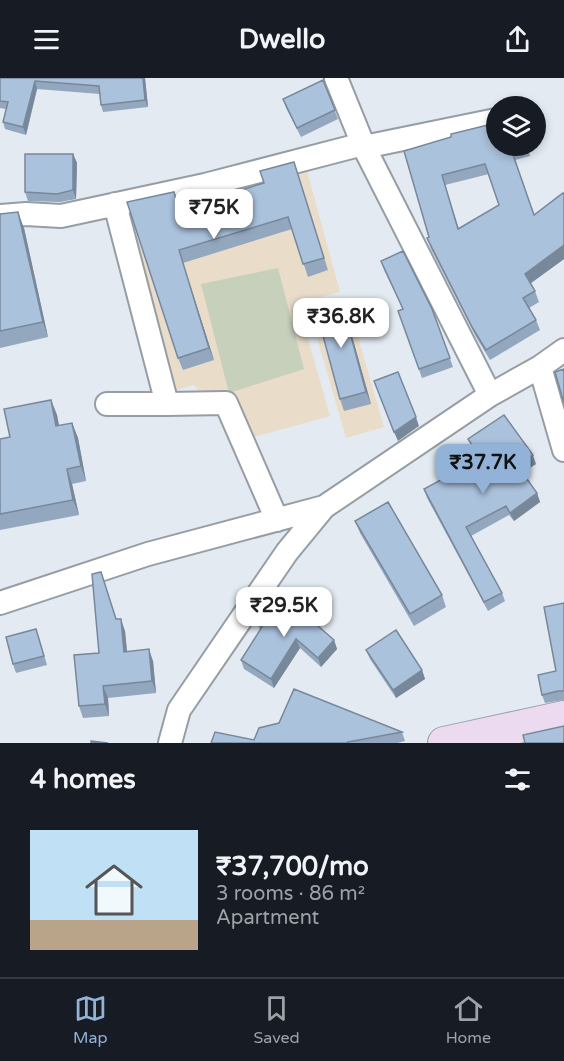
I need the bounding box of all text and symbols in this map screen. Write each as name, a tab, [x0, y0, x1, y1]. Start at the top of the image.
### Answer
icon: menu	[30, 23, 63, 56]
text: Dwello	[239, 23, 325, 56]
icon: share	[501, 23, 534, 56]
map controls	[486, 96, 546, 156]
button: layers	[486, 96, 546, 156]
pin: ₹75K	[178, 189, 250, 240]
text: ₹75K	[189, 196, 239, 220]
pin: ₹36.8K	[292, 298, 390, 349]
text: ₹36.8K	[307, 305, 375, 329]
pin: ₹37.7K	[434, 444, 532, 495]
text: ₹37.7K	[450, 451, 516, 475]
pin: ₹29.5K	[235, 587, 333, 638]
text: ₹29.5K	[250, 594, 318, 618]
icon: filters	[501, 763, 534, 796]
text: 4 homes	[30, 764, 136, 795]
text: ₹37,700/mo	[216, 851, 369, 882]
icon: home	[78, 854, 150, 926]
text: 3 rooms · 86 m²	[216, 882, 365, 906]
text: Apartment	[216, 906, 319, 930]
tab: Map	[73, 992, 108, 1048]
tab: Saved	[253, 992, 300, 1048]
tab: Home	[446, 992, 491, 1048]

